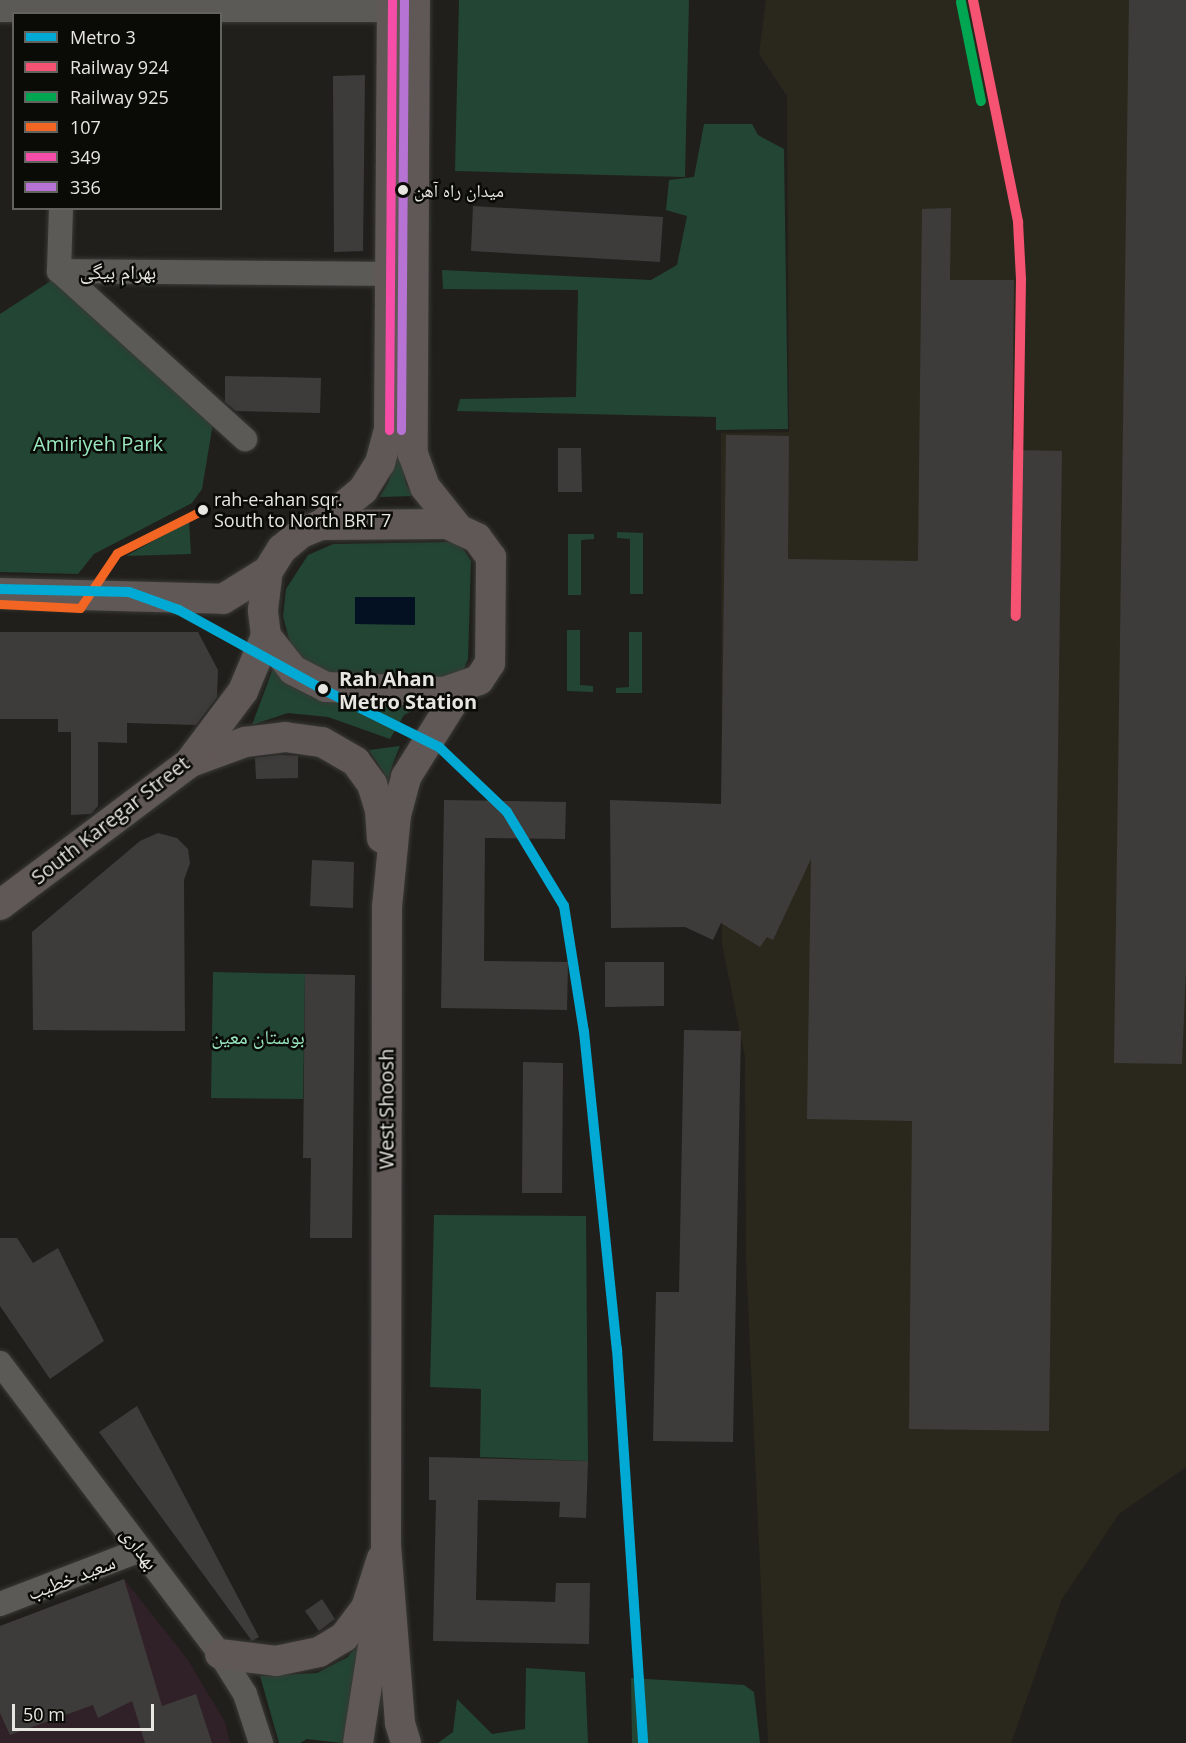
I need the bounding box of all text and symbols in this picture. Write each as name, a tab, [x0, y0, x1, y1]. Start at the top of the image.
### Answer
legend	[12, 12, 222, 210]
text: Metro 3	[70, 25, 136, 49]
text: Railway 924	[70, 55, 169, 79]
text: Railway 925	[70, 85, 169, 109]
text: 107	[70, 115, 101, 139]
text: 349	[70, 145, 101, 169]
text: 336	[70, 175, 101, 199]
place label: میدان راه آهن	[414, 179, 504, 201]
marker: میدان راه آهن	[397, 184, 409, 196]
street label: بهرام بیگی	[80, 259, 156, 283]
park label: Amiriyeh Park	[33, 431, 163, 455]
place label: rah-e-ahan sqr. South to North BRT 7	[214, 489, 391, 532]
marker: rah-e-ahan sqr. South to North BRT 7	[197, 504, 209, 516]
place label: Rah Ahan Metro Station	[339, 666, 477, 713]
marker: Rah Ahan Metro Station	[312, 678, 334, 700]
street label: South Karegar Street	[26, 751, 194, 889]
park label: بوستان معین	[211, 1024, 305, 1048]
street label: West Shoosh	[374, 1049, 398, 1169]
street label: بهداری	[116, 1522, 164, 1574]
street label: سعید خطیب	[24, 1549, 118, 1605]
scale bar	[15, 1692, 158, 1730]
text: 50 m	[23, 1702, 65, 1726]

